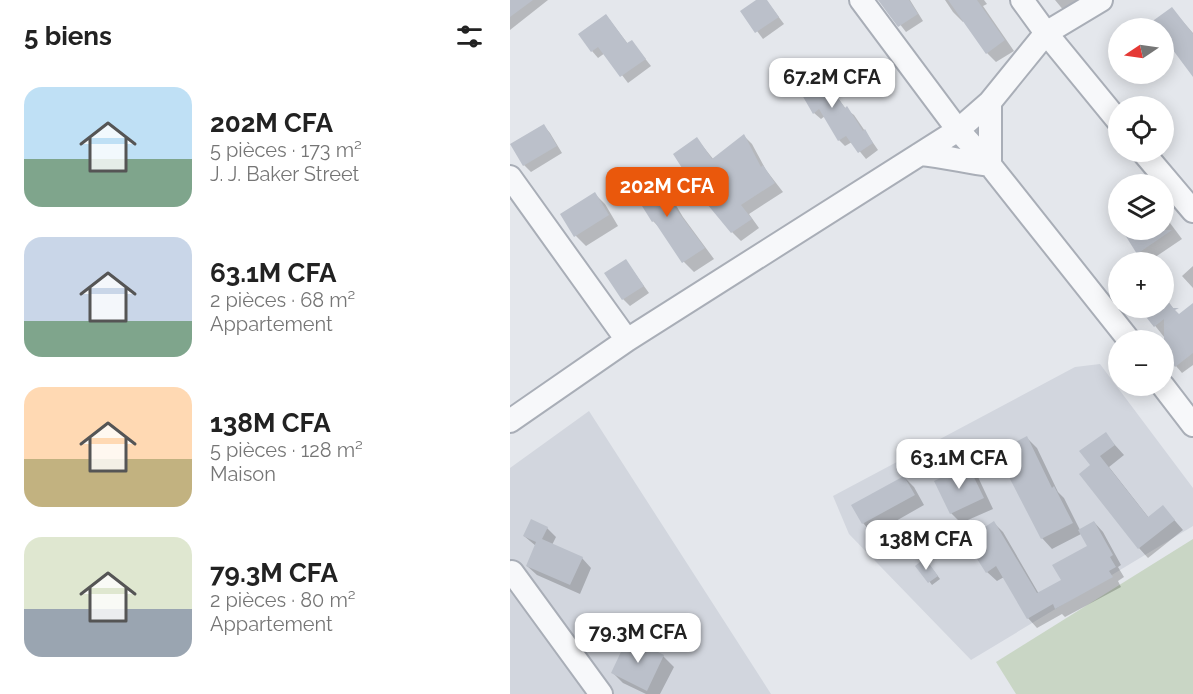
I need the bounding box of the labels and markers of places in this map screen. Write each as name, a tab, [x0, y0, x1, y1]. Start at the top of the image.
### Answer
pin: 67.2M CFA	[763, 58, 901, 109]
pin: 202M CFA	[605, 167, 729, 218]
pin: 63.1M CFA	[890, 439, 1028, 490]
pin: 138M CFA	[864, 520, 988, 571]
pin: 79.3M CFA	[569, 613, 707, 664]

